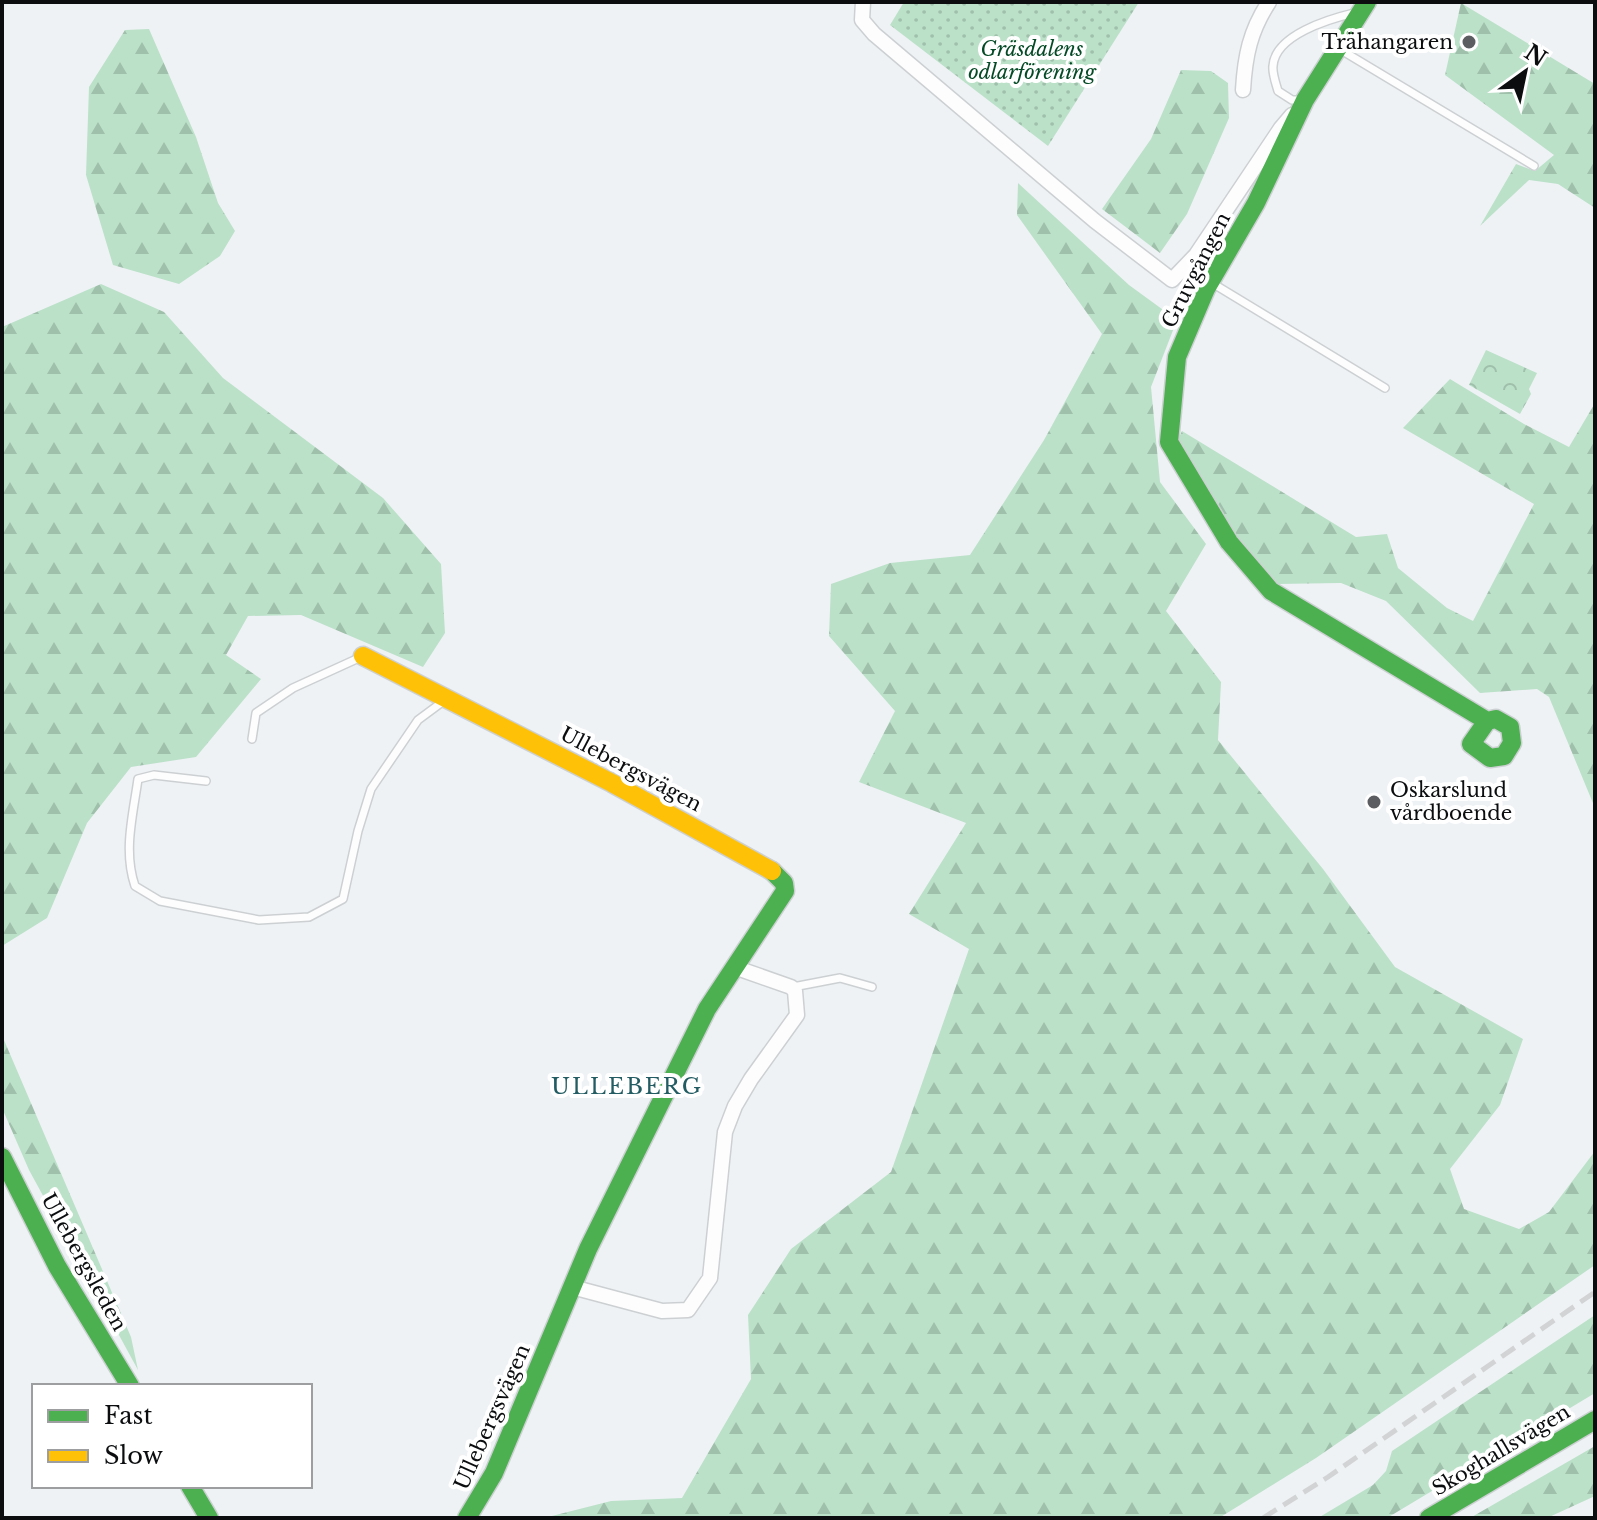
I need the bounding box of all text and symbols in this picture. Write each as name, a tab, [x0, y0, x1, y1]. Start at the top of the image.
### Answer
place label: Trähangaren	[1322, 30, 1453, 54]
north arrow	[1485, 32, 1565, 112]
marker: Trähangaren	[1460, 33, 1478, 51]
park label: Gräsdalens odlarförening	[968, 37, 1097, 84]
text: N	[1520, 39, 1552, 73]
street label: Gruvgången	[1157, 208, 1235, 332]
street label: Ullebergsvägen	[556, 722, 706, 817]
place label: Oskarslund vårdboende	[1390, 778, 1512, 825]
marker: Oskarslund vårdboende	[1365, 793, 1383, 811]
district label: ULLEBERG	[551, 1073, 703, 1100]
street label: Ullebergsleden	[36, 1189, 132, 1335]
street label: Ullebergsvägen	[449, 1340, 535, 1494]
legend	[32, 1384, 312, 1488]
street label: Skoghallsvägen	[1428, 1399, 1574, 1501]
text: Fast	[104, 1401, 152, 1430]
text: Slow	[104, 1441, 163, 1470]

